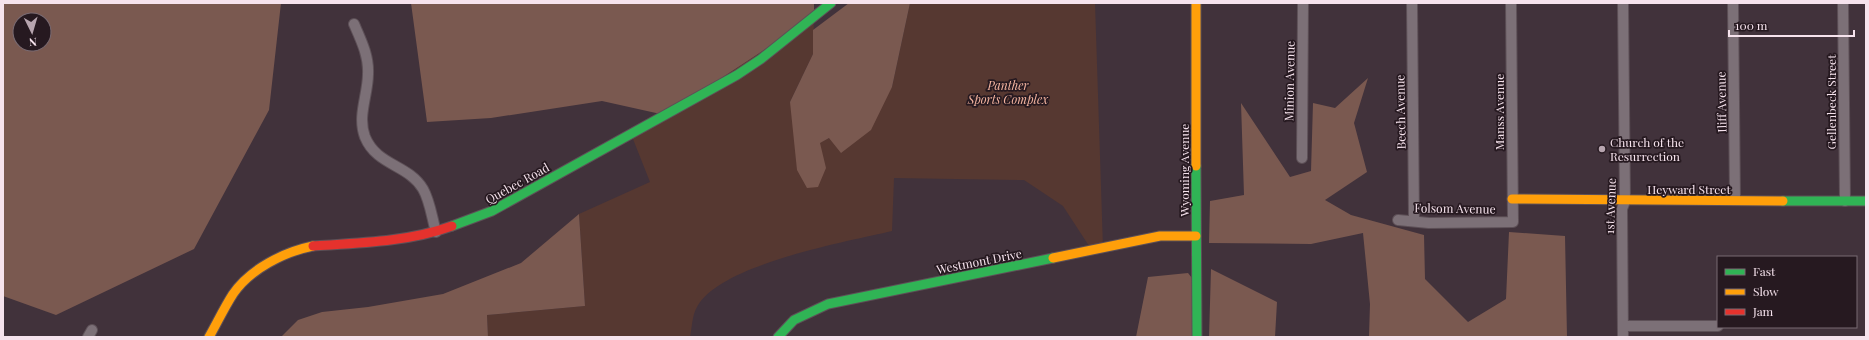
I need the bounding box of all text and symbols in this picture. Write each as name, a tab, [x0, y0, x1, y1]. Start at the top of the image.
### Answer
north arrow	[12, 12, 52, 52]
scale bar	[1729, 12, 1854, 38]
text: 100 m	[1735, 17, 1768, 33]
text: N	[28, 35, 38, 50]
street label: Minion Avenue	[1280, 41, 1298, 121]
street label: Gellenbeck Street	[1823, 54, 1839, 149]
street label: Iliff Avenue	[1712, 71, 1730, 133]
street label: Manss Avenue	[1491, 74, 1507, 150]
street label: Beech Avenue	[1391, 75, 1409, 149]
park label: Panther Sports Complex	[967, 77, 1049, 107]
street label: Wyoming Avenue	[1176, 124, 1192, 217]
place label: Church of the Resurrection	[1610, 134, 1684, 164]
marker: Church of the Resurrection	[1597, 144, 1607, 154]
street label: Quebec Road	[482, 159, 552, 207]
street label: 1st Avenue	[1601, 178, 1619, 234]
street label: Heyward Street	[1647, 181, 1731, 197]
street label: Folsom Avenue	[1414, 199, 1496, 217]
street label: Westmont Drive	[934, 245, 1023, 277]
legend	[1717, 256, 1857, 328]
text: Fast	[1753, 263, 1776, 279]
text: Slow	[1753, 283, 1779, 299]
text: Jam	[1752, 303, 1774, 319]

